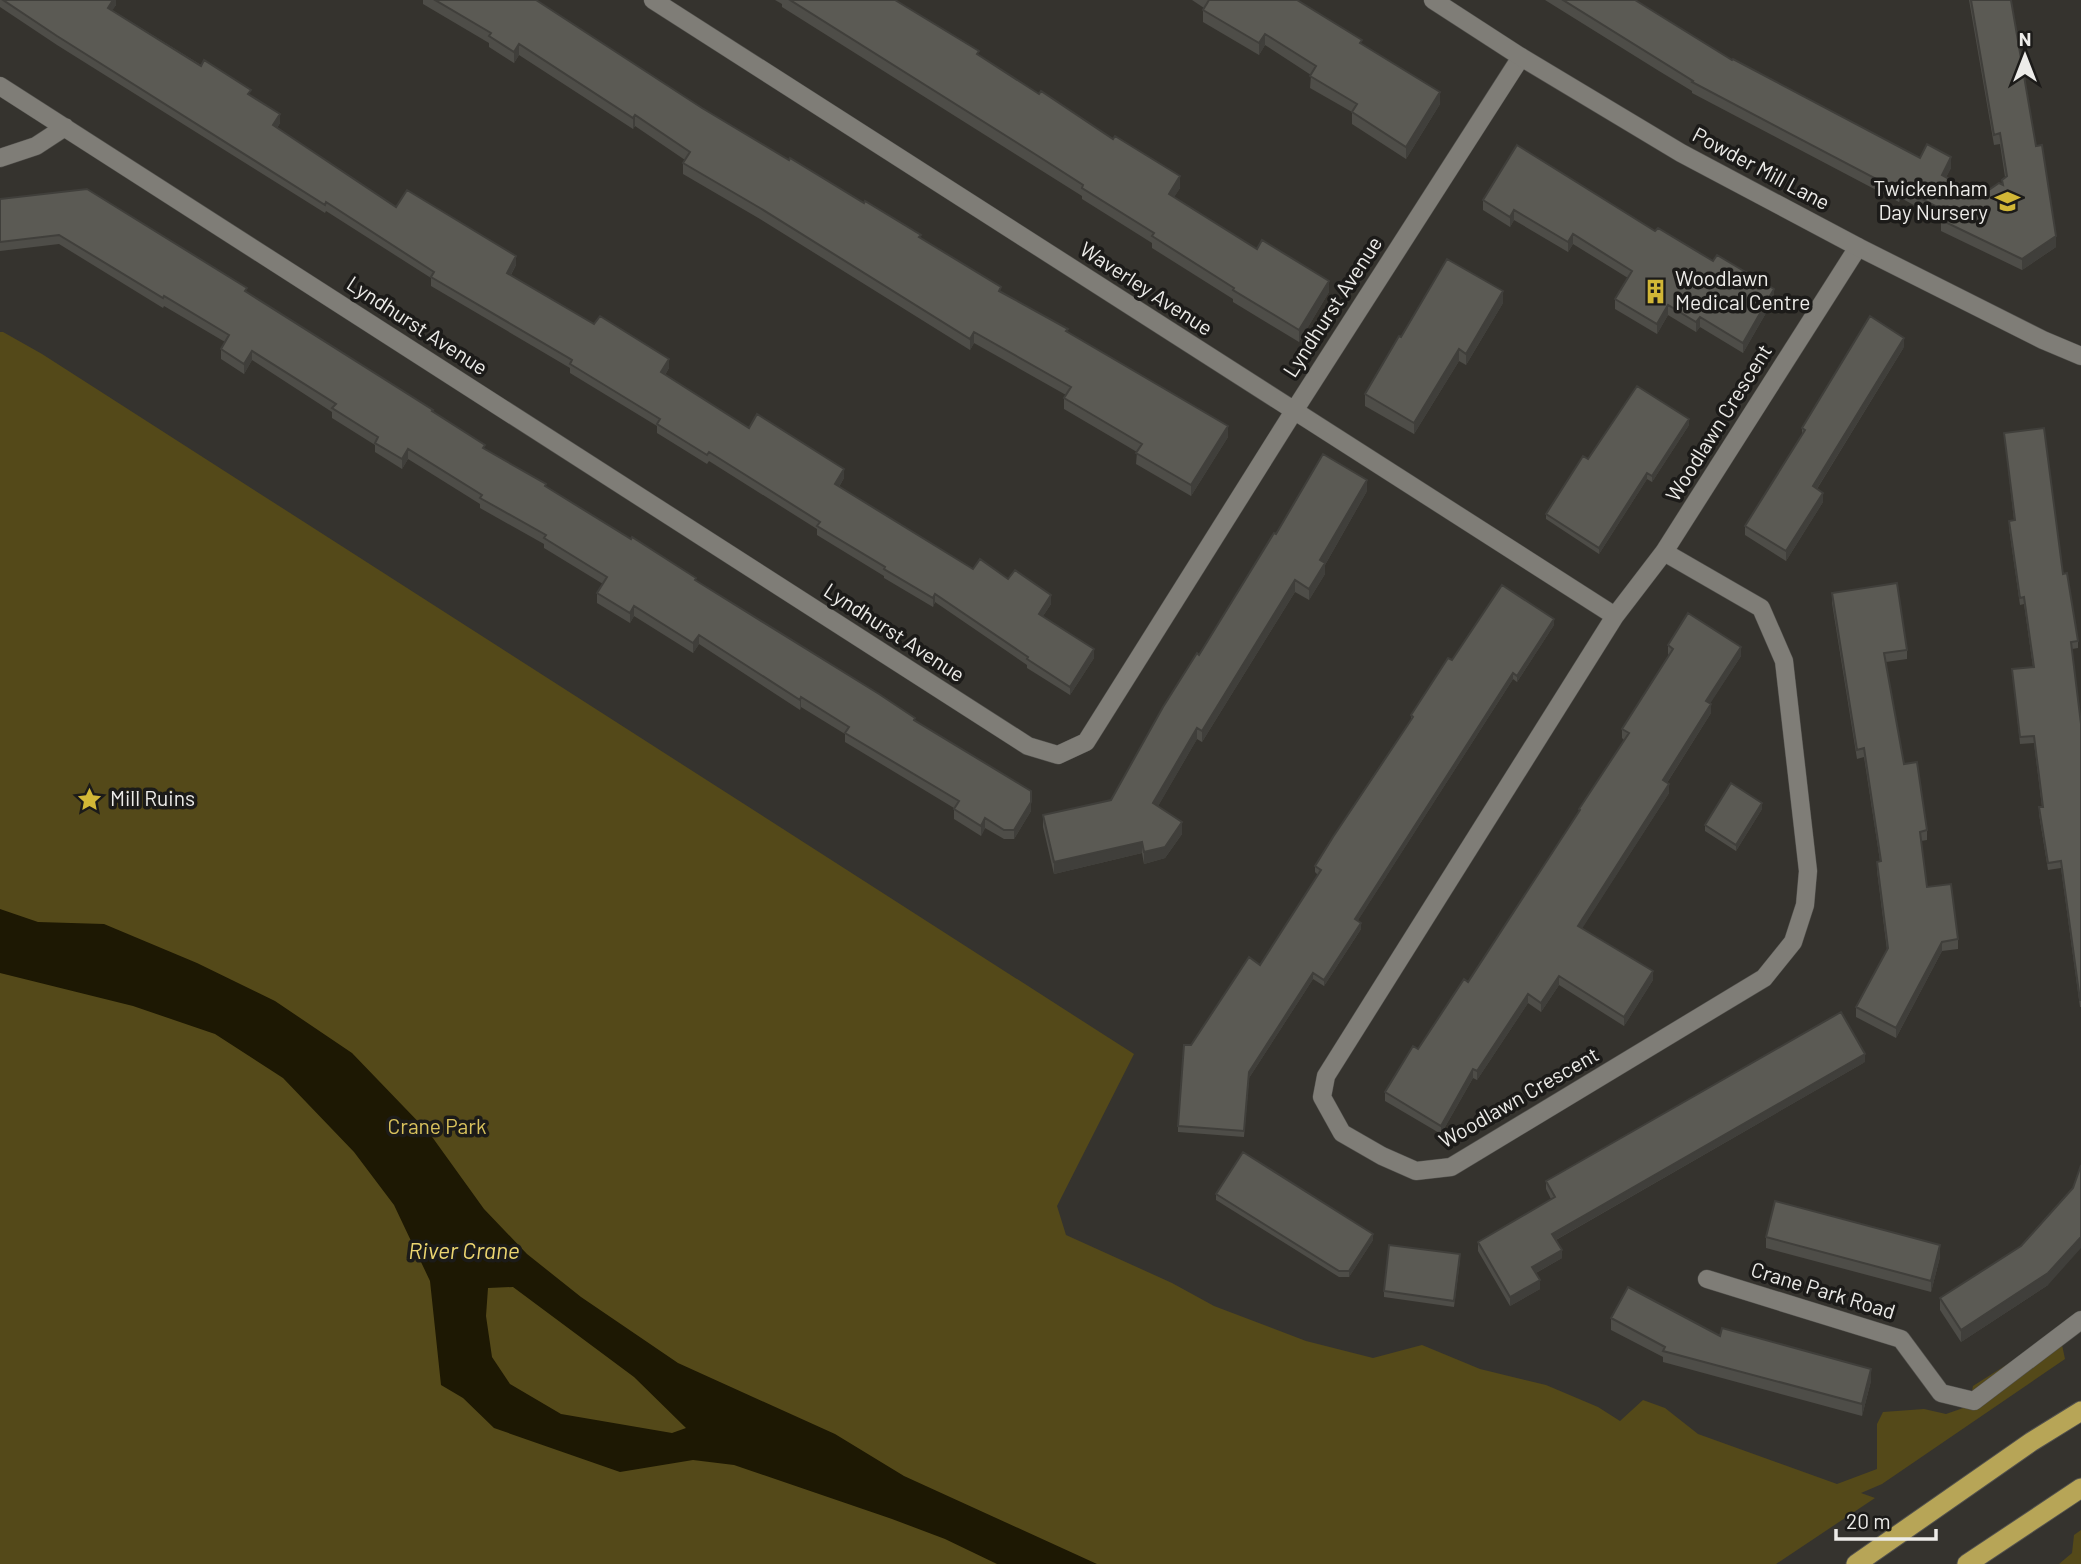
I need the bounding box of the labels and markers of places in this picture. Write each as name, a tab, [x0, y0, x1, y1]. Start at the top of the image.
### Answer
place label: Twickenham Day Nursery	[1873, 175, 1988, 224]
school or university icon: Twickenham Day Nursery	[1994, 187, 2022, 215]
place label: Woodlawn Medical Centre	[1675, 265, 1810, 314]
building icon: Woodlawn Medical Centre	[1641, 277, 1669, 305]
place icon: Mill Ruins	[76, 785, 104, 813]
place label: Mill Ruins	[110, 785, 195, 810]

